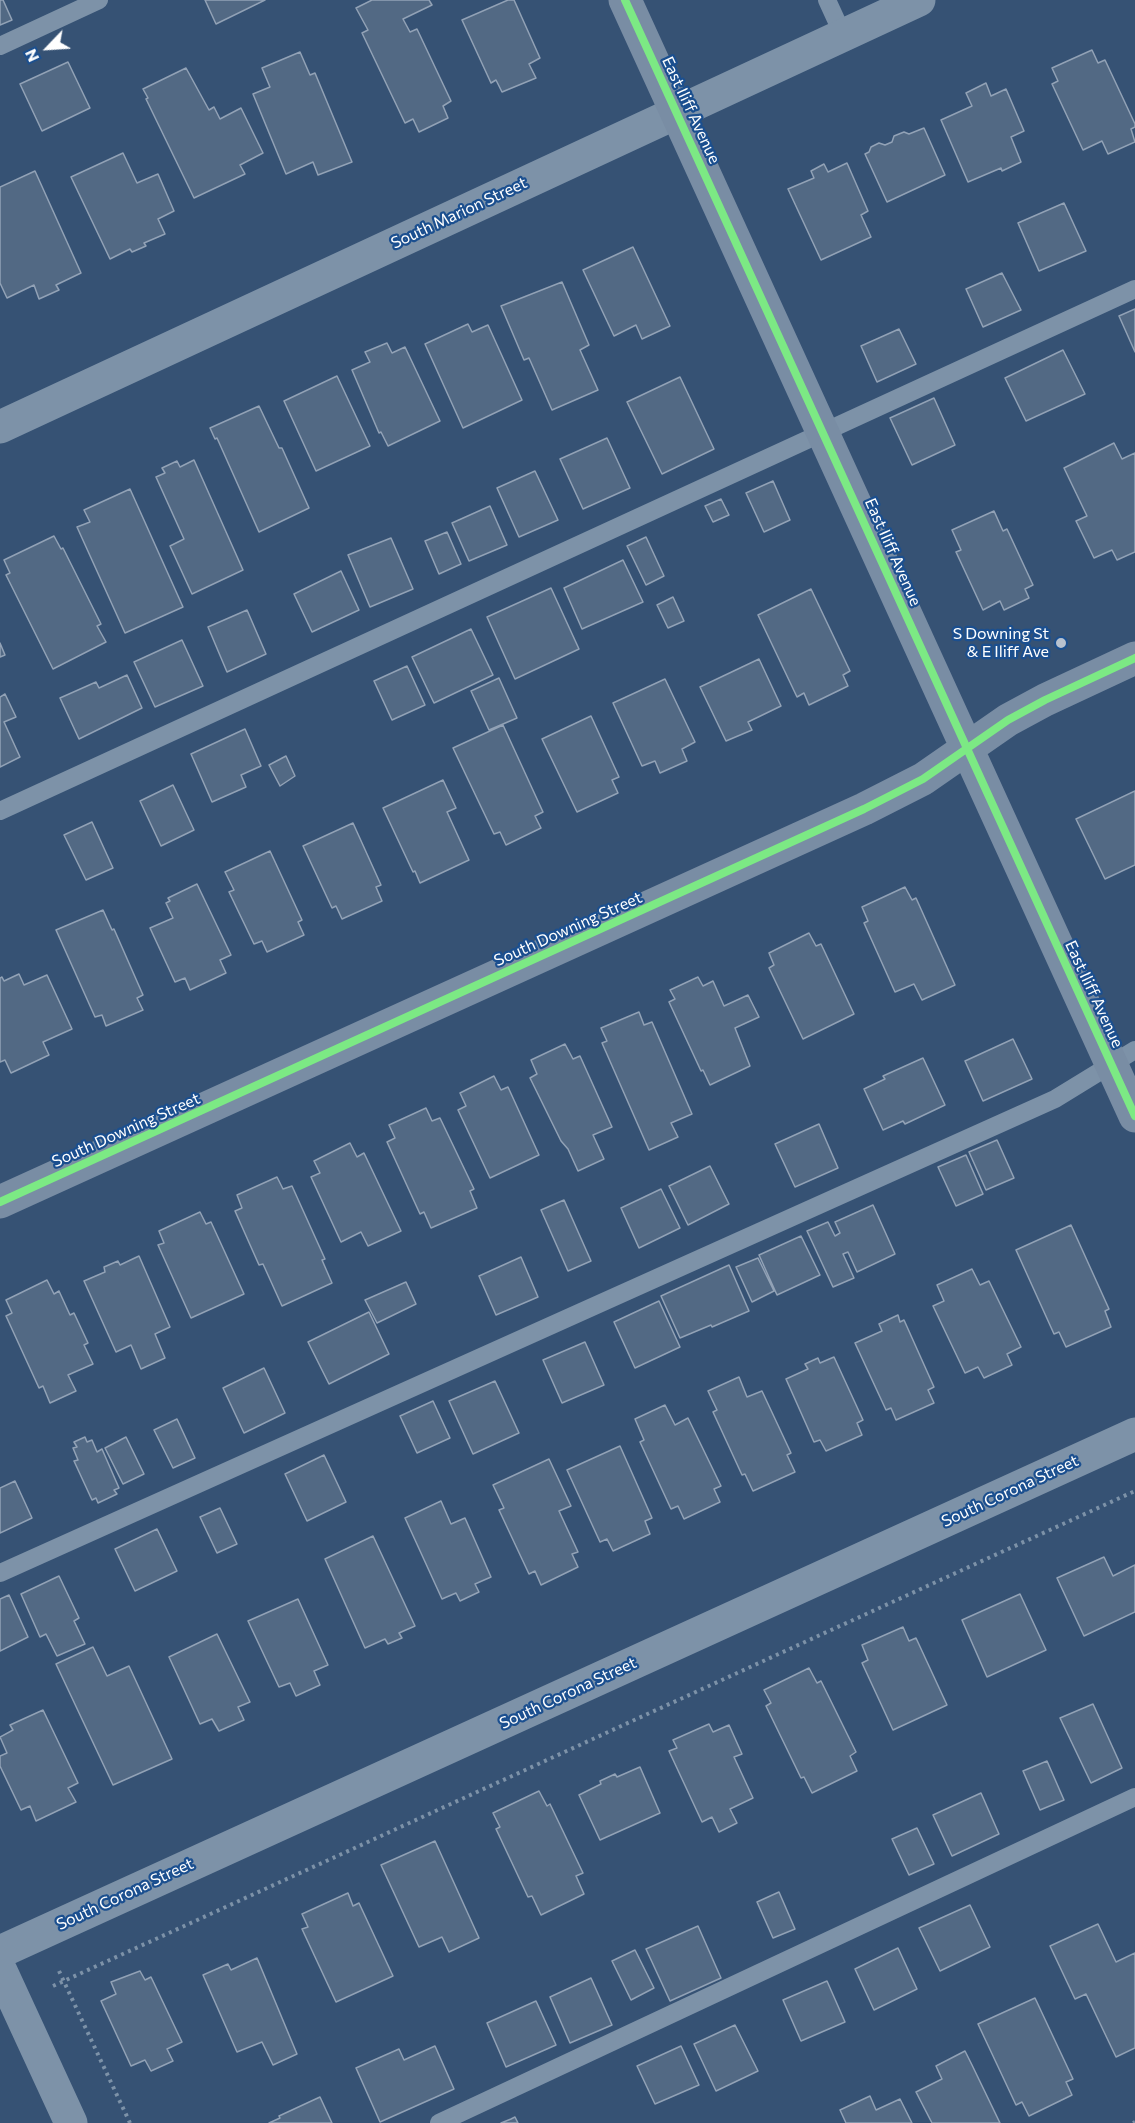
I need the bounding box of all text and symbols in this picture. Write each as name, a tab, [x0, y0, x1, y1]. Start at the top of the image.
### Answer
north arrow	[18, 18, 78, 78]
text: N	[20, 46, 42, 65]
street label: East Iliff Avenue	[658, 53, 724, 167]
street label: South Marion Street	[388, 173, 530, 253]
street label: East Iliff Avenue	[861, 495, 925, 609]
place label: S Downing St & E Iliff Ave	[953, 624, 1049, 662]
marker: S Downing St & E Iliff Ave	[1054, 636, 1068, 650]
street label: South Downing Street	[491, 888, 645, 970]
street label: East Iliff Avenue	[1061, 937, 1127, 1051]
street label: South Downing Street	[49, 1089, 203, 1171]
street label: South Corona Street	[939, 1451, 1081, 1531]
street label: South Corona Street	[497, 1653, 639, 1733]
street label: South Corona Street	[54, 1854, 196, 1934]

